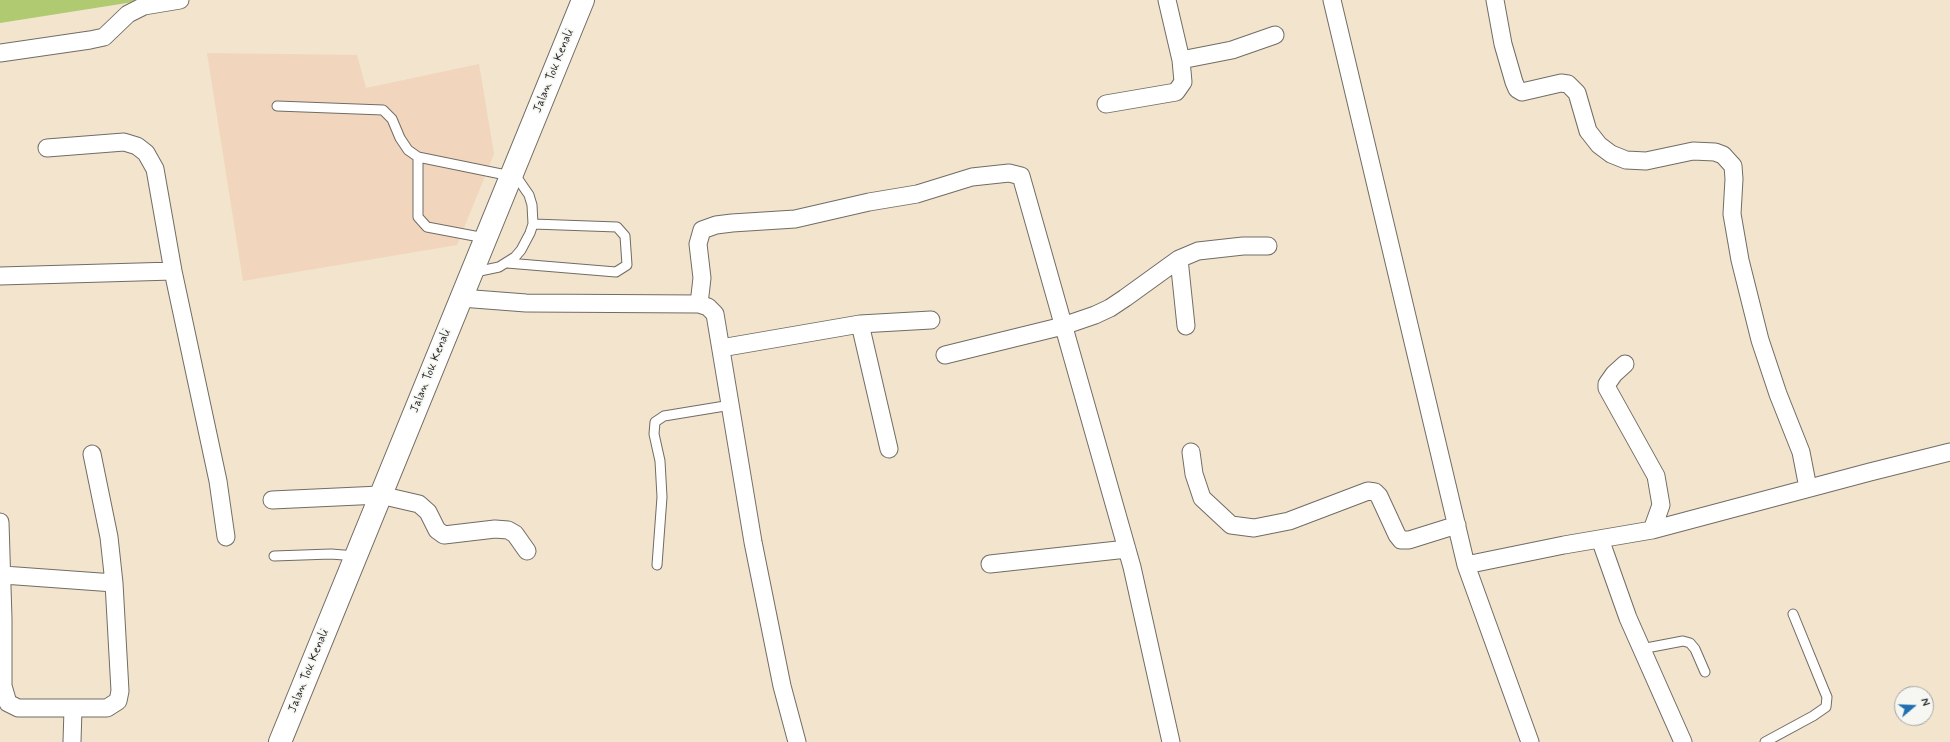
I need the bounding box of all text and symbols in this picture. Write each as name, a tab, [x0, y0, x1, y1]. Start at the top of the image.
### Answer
street label: Jalan Tok Kenali	[531, 27, 577, 115]
street label: Jalan Tok Kenali	[408, 327, 454, 415]
street label: Jalan Tok Kenali	[286, 627, 332, 715]
north arrow	[1894, 686, 1934, 726]
text: N	[1917, 697, 1932, 708]

